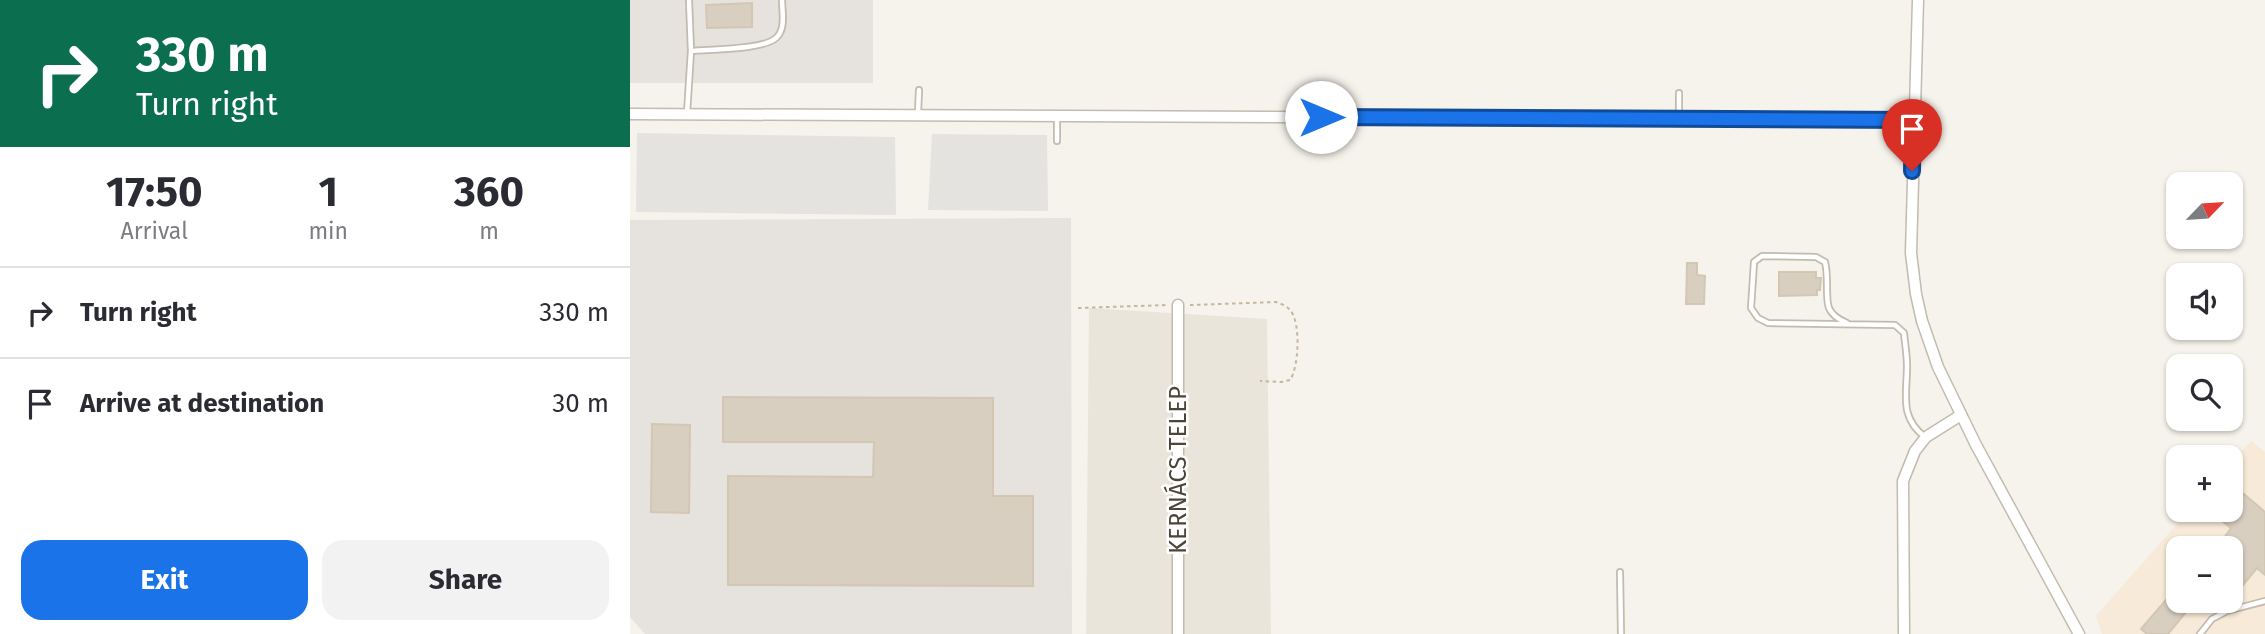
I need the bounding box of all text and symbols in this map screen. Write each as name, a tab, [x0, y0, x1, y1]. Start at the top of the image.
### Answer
text: 330 m	[136, 25, 269, 84]
icon: right	[21, 28, 112, 119]
position arrow	[1284, 80, 1358, 154]
text: Turn right	[136, 85, 278, 123]
pin	[1882, 99, 1942, 171]
icon: arrive	[1893, 110, 1931, 148]
text: 17:50	[106, 167, 203, 217]
text: 1	[319, 167, 338, 217]
text: 360	[454, 167, 524, 217]
north arrow	[2166, 172, 2244, 248]
map controls	[2166, 172, 2243, 613]
text: Arrival	[121, 217, 188, 245]
text: min	[308, 217, 348, 245]
text: m	[479, 217, 499, 245]
button: sound	[2166, 263, 2243, 340]
icon: right	[21, 294, 59, 332]
text: Turn right	[80, 297, 197, 328]
text: 330 m	[539, 297, 609, 328]
button: search	[2166, 354, 2243, 431]
icon: arrive	[21, 385, 59, 423]
street label: KERNÁCS TELEP	[1163, 386, 1192, 554]
text: Arrive at destination	[80, 388, 324, 419]
text: 30 m	[552, 388, 609, 419]
button: +	[2166, 445, 2243, 522]
button: −	[2166, 536, 2243, 613]
button: Exit	[21, 540, 308, 620]
button: Share	[322, 540, 609, 620]

